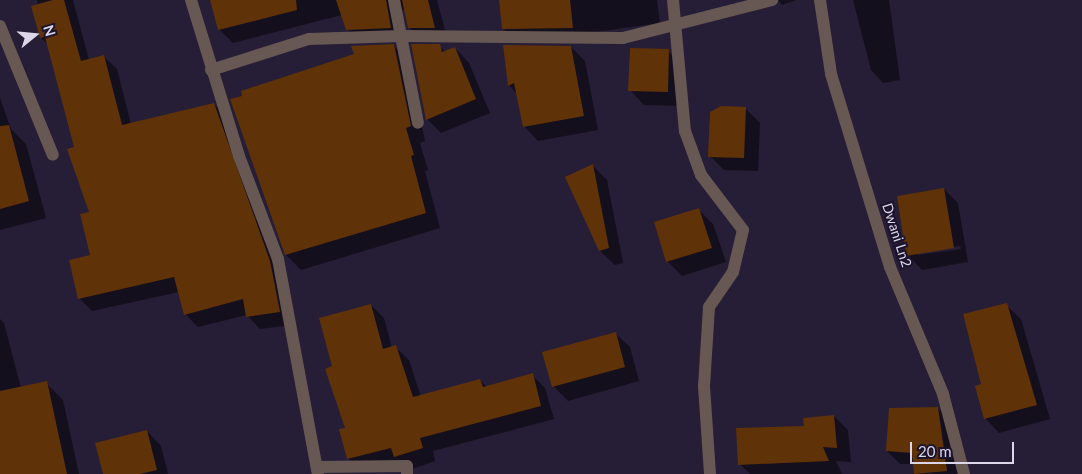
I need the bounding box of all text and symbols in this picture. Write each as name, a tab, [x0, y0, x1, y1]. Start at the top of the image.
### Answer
north arrow	[10, 10, 60, 60]
text: N	[40, 23, 60, 38]
street label: Dwani Ln2	[879, 201, 915, 269]
scale bar	[912, 432, 1016, 464]
text: 20 m	[918, 442, 952, 460]

